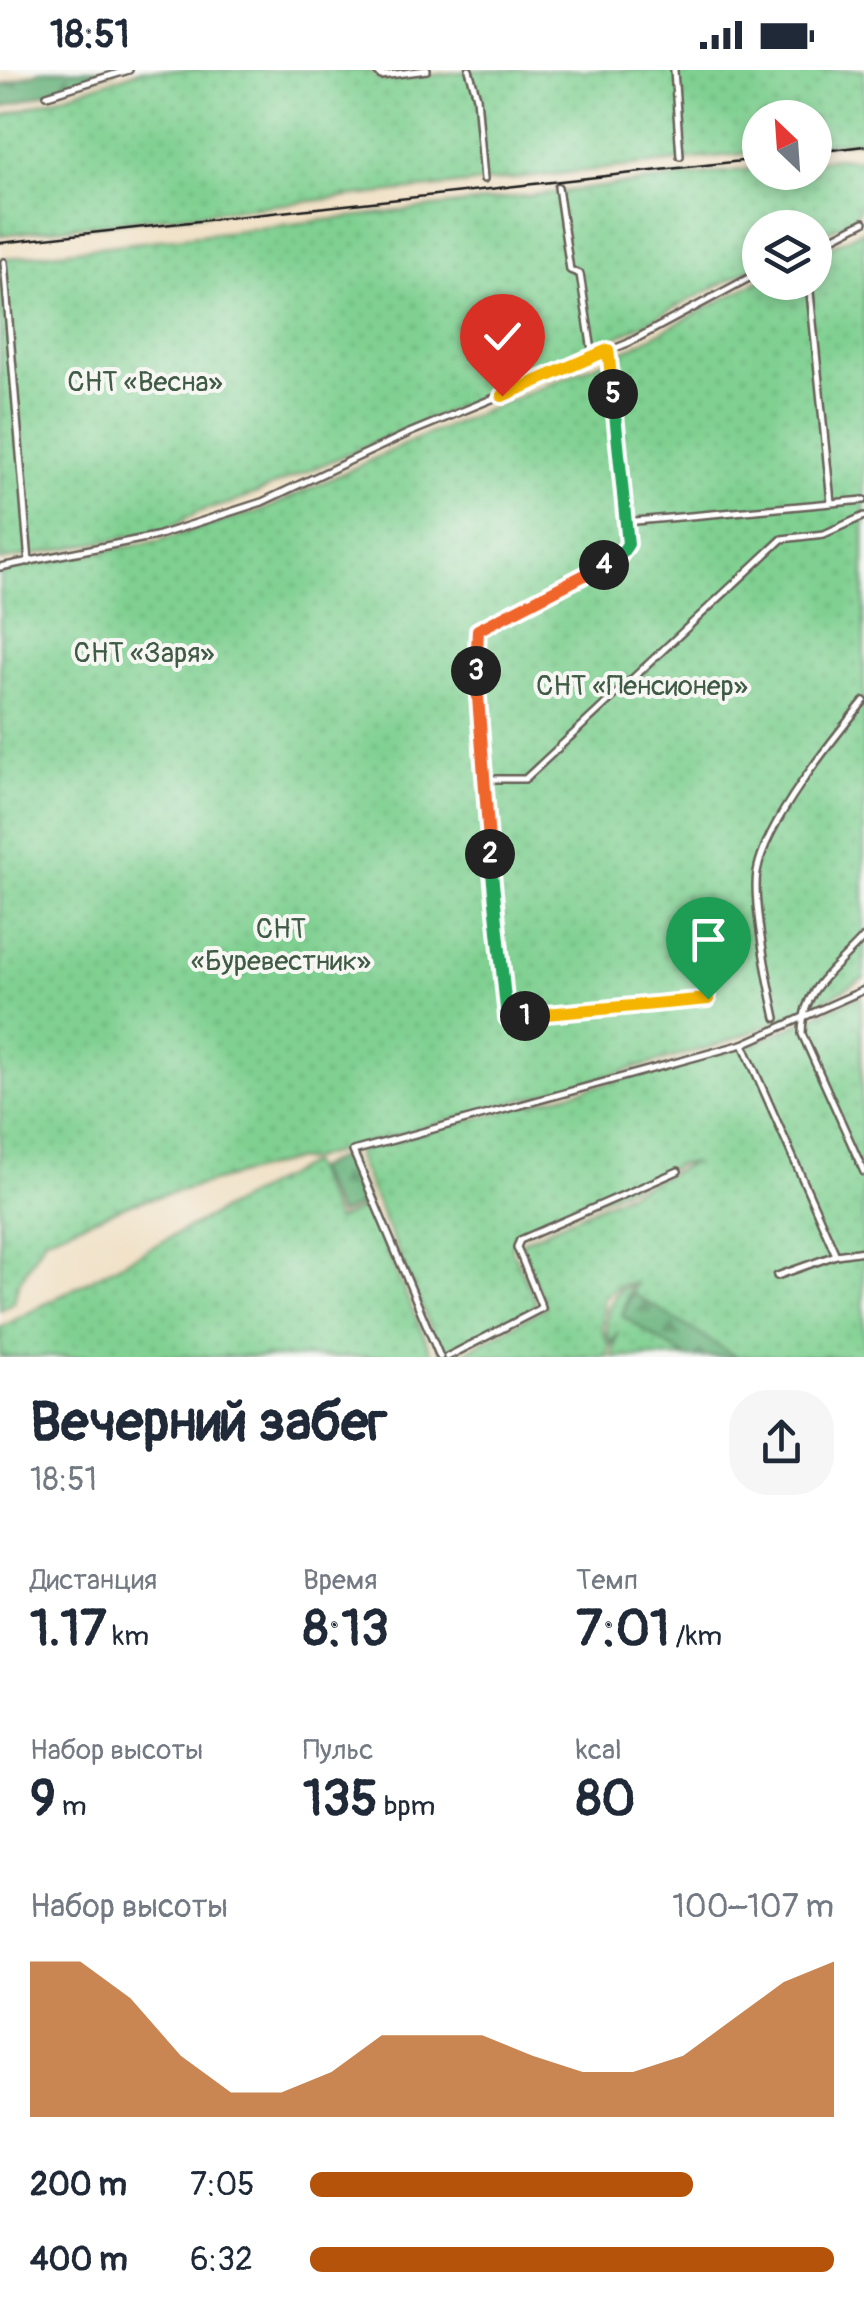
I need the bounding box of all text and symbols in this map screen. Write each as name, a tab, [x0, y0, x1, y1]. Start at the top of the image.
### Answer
text: 18:51	[50, 11, 130, 59]
north arrow	[742, 100, 832, 190]
map controls	[742, 100, 832, 300]
button: layers	[742, 210, 832, 300]
pin	[460, 294, 545, 397]
icon: check	[475, 309, 530, 364]
park label: СНТ «Весна»	[67, 365, 223, 400]
pin: 5	[588, 369, 638, 419]
text: 5	[605, 376, 621, 411]
pin: 4	[579, 540, 629, 590]
text: 4	[596, 547, 612, 582]
park label: СНТ «Заря»	[74, 636, 214, 671]
pin: 3	[451, 646, 501, 696]
text: 3	[468, 653, 484, 688]
park label: СНТ «Пенсионер»	[536, 669, 748, 704]
pin: 2	[465, 829, 515, 879]
text: 2	[482, 836, 498, 871]
pin	[666, 897, 751, 1000]
park label: СНТ «Буревестник»	[191, 912, 371, 979]
icon: arrive	[681, 912, 736, 967]
pin: 1	[500, 991, 550, 1041]
text: 1	[520, 998, 530, 1033]
text: Вечерний забег	[30, 1388, 387, 1457]
button: share	[729, 1390, 834, 1495]
text: 18:51	[30, 1460, 97, 1500]
text: Дистанция	[30, 1563, 157, 1598]
text: Время	[303, 1563, 377, 1598]
text: Темп	[576, 1563, 638, 1598]
text: 1.17	[30, 1598, 107, 1661]
text: 8:13	[303, 1598, 389, 1661]
text: 7:01	[576, 1598, 670, 1661]
text: km	[107, 1619, 149, 1654]
text: /km	[670, 1619, 722, 1654]
text: Набор высоты	[30, 1733, 203, 1768]
text: Пульс	[303, 1733, 374, 1768]
text: kcal	[576, 1733, 622, 1768]
text: 9	[30, 1768, 56, 1831]
text: 135	[303, 1768, 378, 1831]
text: 80	[576, 1768, 635, 1831]
text: m	[56, 1789, 87, 1824]
text: bpm	[378, 1789, 435, 1824]
text: Набор высоты	[30, 1887, 228, 1927]
text: 100–107 m	[672, 1887, 834, 1927]
text: 200 m	[30, 2165, 127, 2205]
text: 7:05	[190, 2165, 255, 2205]
text: 400 m	[30, 2240, 128, 2280]
text: 6:32	[190, 2240, 253, 2280]

